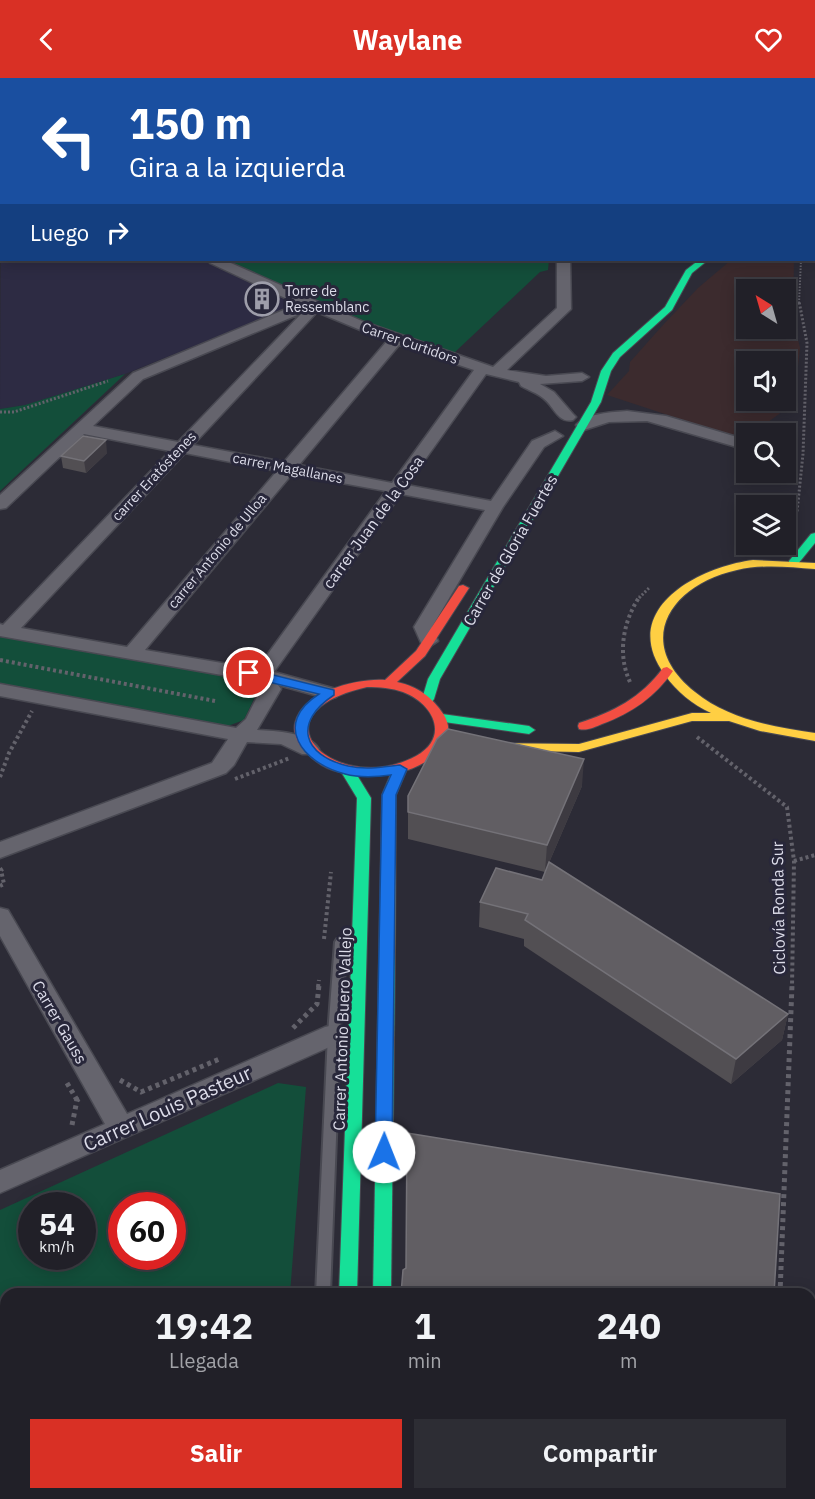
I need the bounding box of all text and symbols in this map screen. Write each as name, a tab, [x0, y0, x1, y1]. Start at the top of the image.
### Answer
text: Waylane	[353, 22, 462, 57]
icon: back	[30, 23, 63, 56]
icon: heart	[752, 23, 785, 56]
text: 150 m	[129, 96, 252, 151]
icon: left	[30, 102, 108, 180]
text: Gira a la izquierda	[129, 149, 345, 184]
icon: right	[101, 216, 134, 249]
text: Luego	[30, 218, 89, 247]
north arrow	[736, 279, 796, 339]
map controls	[736, 279, 796, 555]
building icon: Torre de Ressemblanc	[244, 281, 280, 317]
place label: Torre de Ressemblanc	[285, 282, 369, 316]
street label: Carrer Curtidors	[359, 318, 461, 368]
button: sound	[736, 351, 796, 411]
button: search	[736, 423, 796, 483]
street label: carrer Eratóstenes	[108, 427, 200, 525]
street label: carrer Magallanes	[231, 448, 345, 488]
street label: carrer Juan de la Cosa	[318, 451, 428, 592]
street label: Carrer de Gloria Fuertes	[458, 471, 562, 629]
street label: carrer Antonio de Ulloa	[164, 489, 271, 612]
button: layers	[736, 495, 796, 555]
pin	[223, 647, 274, 698]
icon: arrive	[232, 656, 265, 689]
street label: Ciclovía Ronda Sur	[767, 841, 789, 975]
street label: Carrer Antonio Buero Vallejo	[328, 927, 356, 1131]
street label: Carrer Gauss	[28, 977, 92, 1067]
street label: Carrer Louis Pasteur	[79, 1059, 255, 1157]
position arrow	[352, 1120, 416, 1184]
speed limit sign: 60	[108, 1192, 186, 1270]
text: 54	[39, 1204, 75, 1243]
text: km/h	[39, 1237, 75, 1256]
text: 19:42	[155, 1302, 253, 1349]
text: 1	[414, 1302, 436, 1349]
text: 240	[596, 1302, 661, 1349]
text: Llegada	[169, 1347, 239, 1374]
text: min	[408, 1347, 442, 1374]
text: m	[620, 1347, 638, 1374]
button: Salir	[30, 1419, 402, 1488]
button: Compartir	[414, 1419, 786, 1488]

